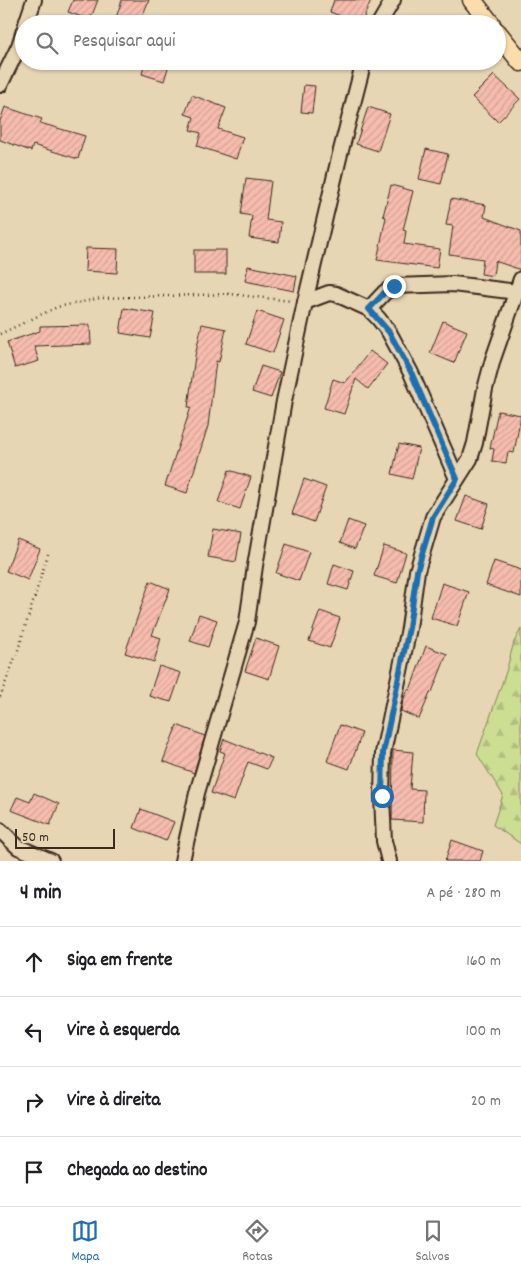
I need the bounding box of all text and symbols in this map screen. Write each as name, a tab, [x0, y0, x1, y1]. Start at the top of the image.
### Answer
search box	[15, 15, 506, 70]
icon: search	[33, 29, 61, 57]
text: Pesquisar aqui	[73, 29, 175, 56]
route end	[383, 275, 406, 298]
route start	[371, 785, 394, 808]
scale bar	[15, 826, 115, 849]
text: 50 m	[22, 828, 49, 848]
text: 4 min	[20, 879, 62, 909]
text: A pé · 280 m	[427, 882, 501, 905]
icon: ahead	[20, 948, 48, 976]
text: Siga em frente	[67, 948, 172, 975]
text: 160 m	[466, 950, 501, 973]
icon: left	[20, 1018, 48, 1046]
text: Vire à esquerda	[67, 1018, 179, 1045]
text: 100 m	[465, 1020, 501, 1043]
icon: right	[20, 1088, 48, 1116]
text: Vire à direita	[67, 1088, 160, 1115]
text: 20 m	[471, 1090, 501, 1113]
icon: arrive	[20, 1158, 48, 1186]
text: Chegada ao destino	[67, 1158, 208, 1185]
tab: Mapa	[71, 1217, 99, 1267]
tab: Rotas	[242, 1217, 273, 1267]
tab: Salvos	[416, 1217, 450, 1267]

